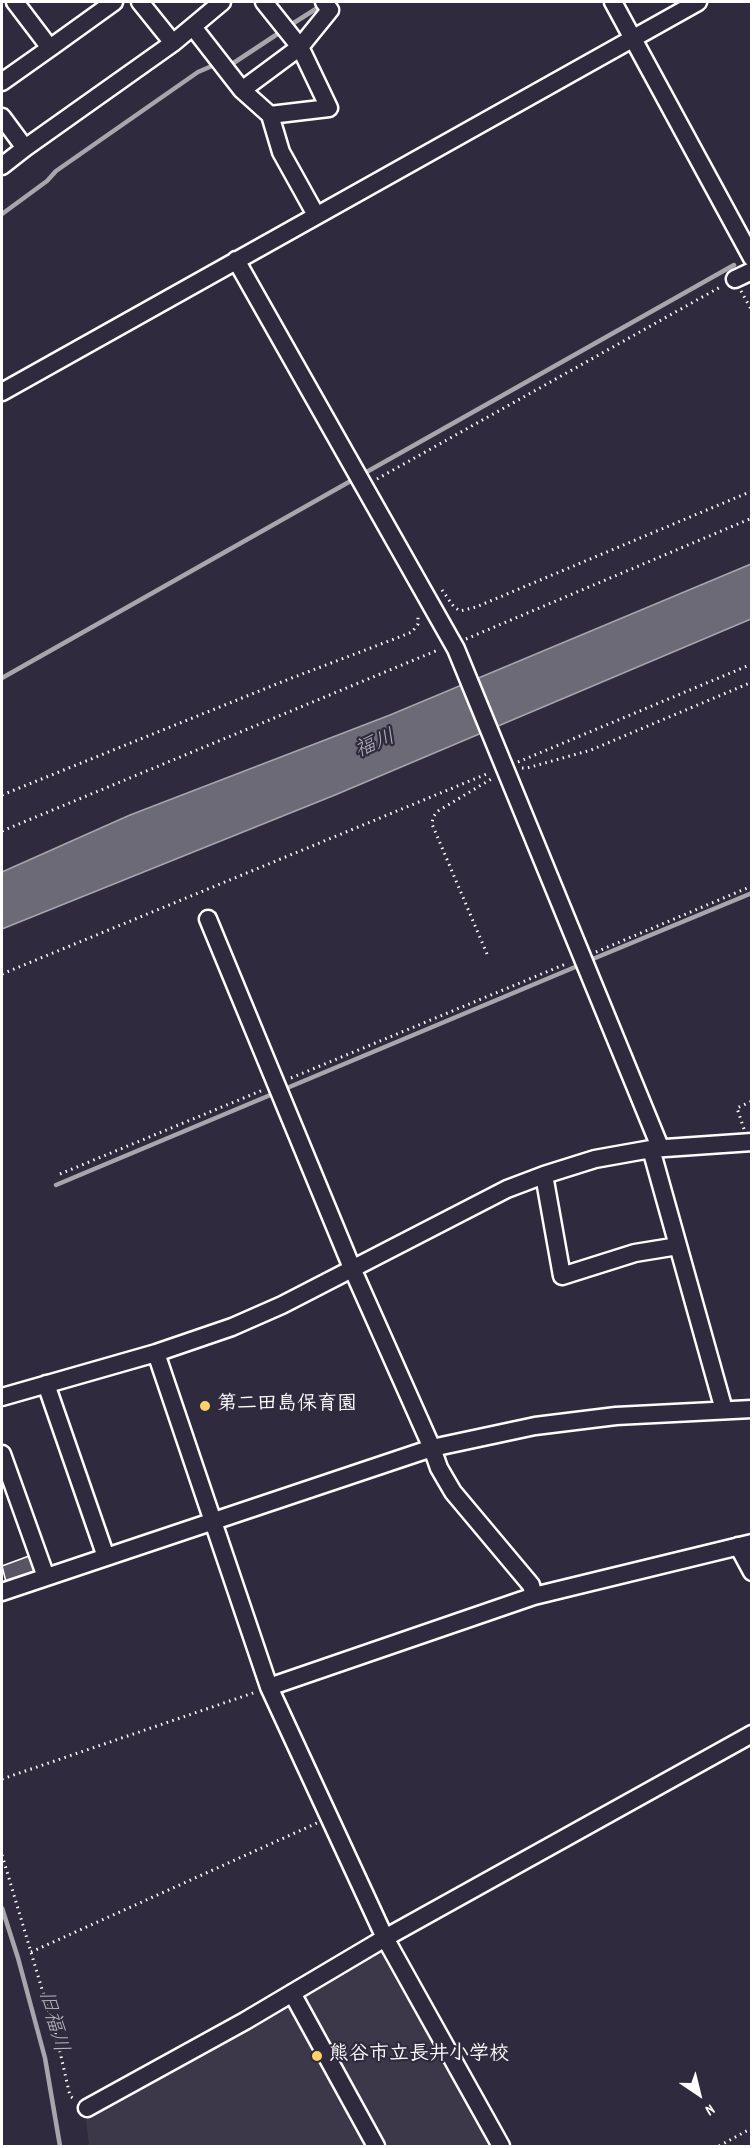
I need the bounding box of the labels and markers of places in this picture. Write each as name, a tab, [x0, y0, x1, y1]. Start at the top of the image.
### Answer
place label: 第二田島保育園	[217, 1394, 357, 1418]
marker: 第二田島保育園	[198, 1399, 212, 1413]
place label: 熊谷市立長井小学校	[329, 2044, 509, 2068]
marker: 熊谷市立長井小学校	[310, 2049, 324, 2063]

